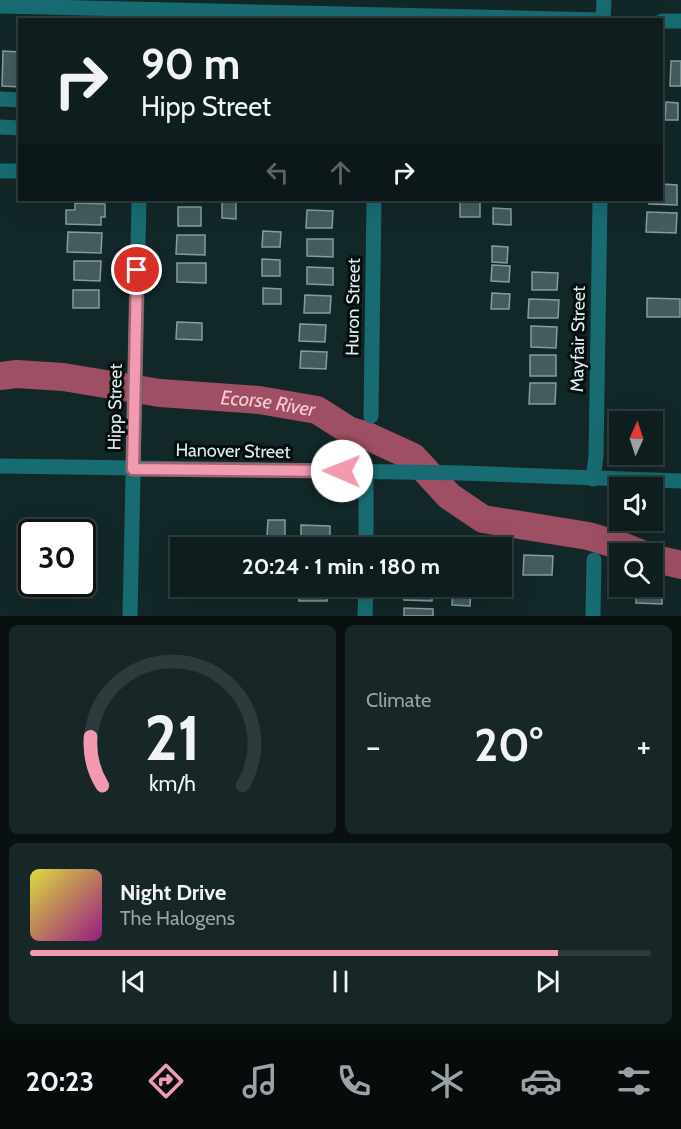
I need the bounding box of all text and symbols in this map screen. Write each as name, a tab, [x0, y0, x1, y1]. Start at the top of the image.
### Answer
text: 90 m	[141, 38, 240, 90]
icon: right	[42, 42, 120, 120]
text: Hipp Street	[141, 90, 271, 123]
icon: left	[261, 156, 294, 189]
icon: ahead	[324, 156, 357, 189]
icon: right	[387, 156, 420, 189]
pin	[111, 244, 162, 295]
icon: arrive	[120, 253, 153, 286]
street label: Huron Street	[341, 258, 365, 356]
street label: Mayfair Street	[566, 286, 590, 392]
street label: Hipp Street	[103, 363, 127, 451]
water label: Ecorse River	[220, 385, 318, 422]
north arrow	[609, 411, 663, 465]
map controls	[609, 411, 663, 597]
street label: Hanover Street	[175, 439, 291, 463]
position arrow	[310, 439, 374, 503]
button: sound	[609, 477, 663, 531]
speed limit sign: 30	[18, 519, 96, 597]
button: search	[609, 543, 663, 597]
text: 20:24 · 1 min · 180 m	[242, 553, 440, 580]
text: Climate	[366, 688, 431, 712]
text: 21	[144, 700, 201, 776]
text: 20°	[474, 718, 543, 772]
text: −	[366, 726, 381, 766]
text: +	[636, 726, 651, 766]
text: km/h	[149, 771, 196, 797]
text: Night Drive	[120, 879, 226, 906]
text: The Halogens	[120, 906, 235, 930]
icon: previous	[117, 965, 150, 998]
icon: pause	[324, 965, 357, 998]
icon: next	[531, 965, 564, 998]
icon: directions	[145, 1060, 187, 1102]
icon: music	[239, 1060, 281, 1102]
icon: phone	[333, 1060, 375, 1102]
icon: climate	[426, 1060, 468, 1102]
icon: car	[520, 1060, 562, 1102]
icon: filters	[613, 1060, 655, 1102]
text: 20:23	[26, 1065, 94, 1098]

